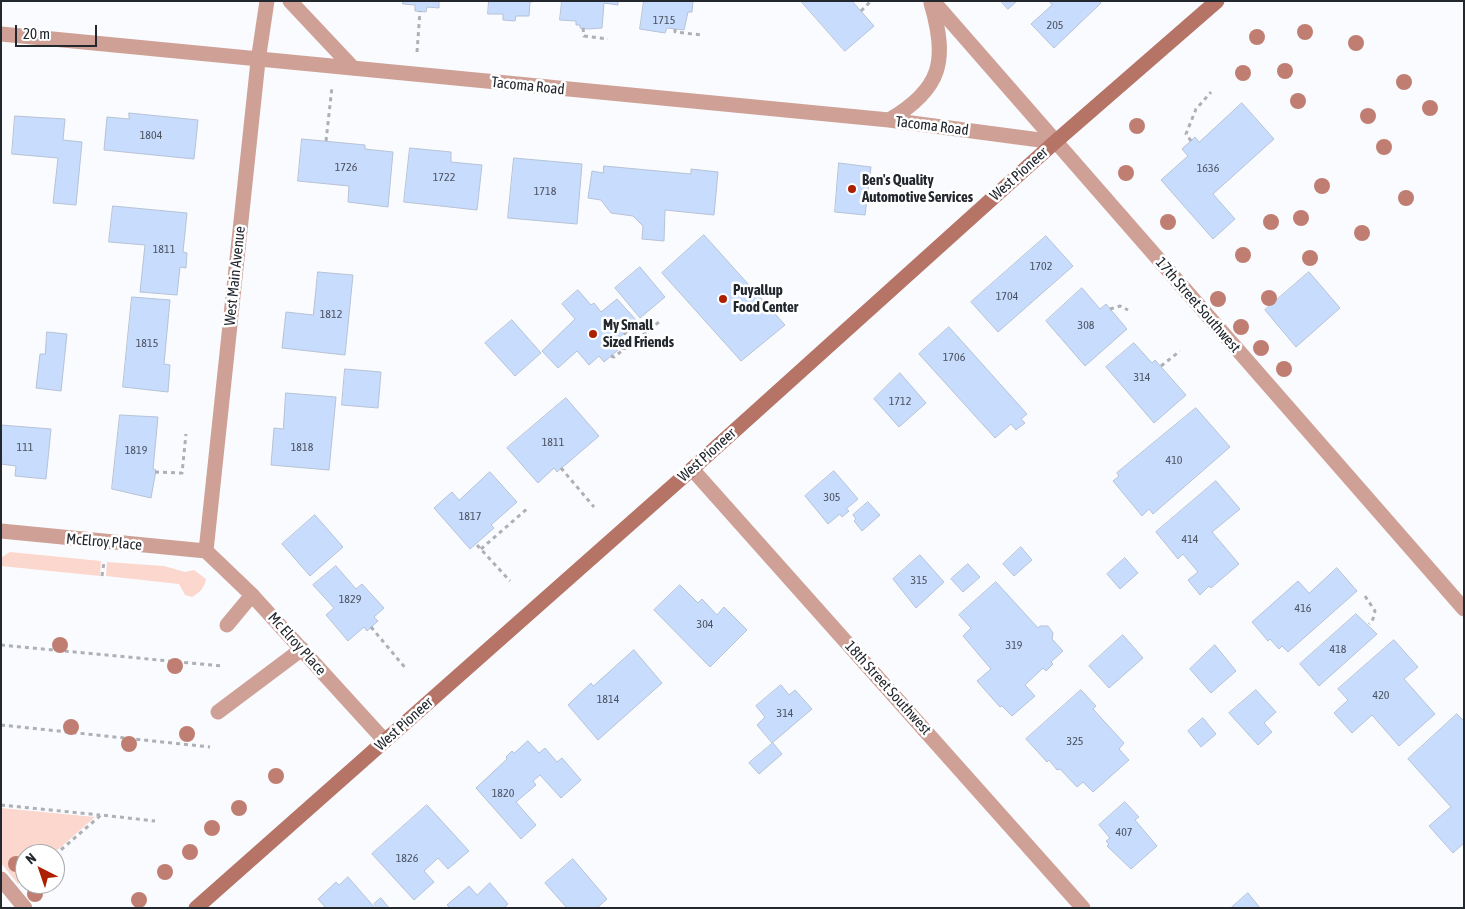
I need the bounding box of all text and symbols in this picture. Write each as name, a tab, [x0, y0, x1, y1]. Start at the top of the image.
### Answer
house number: 1715	[653, 13, 675, 27]
scale bar	[18, 15, 100, 47]
house number: 205	[1047, 18, 1063, 32]
text: 20 m	[23, 25, 50, 42]
street label: Tacoma Road	[490, 73, 566, 99]
street label: Tacoma Road	[894, 113, 970, 139]
house number: 1804	[140, 128, 162, 142]
street label: West Pioneer	[986, 143, 1052, 205]
house number: 1726	[335, 160, 357, 174]
house number: 1636	[1197, 161, 1219, 175]
house number: 1722	[433, 170, 455, 184]
place label: Ben's Quality Automotive Services	[862, 171, 973, 206]
marker: Ben's Quality Automotive Services	[846, 183, 858, 195]
house number: 1718	[534, 184, 556, 198]
street label: West Main Avenue	[221, 225, 249, 327]
house number: 1811	[153, 242, 175, 256]
street label: 17th Street Southwest	[1152, 254, 1244, 356]
house number: 1702	[1030, 259, 1052, 273]
place label: Puyallup Food Center	[733, 281, 798, 316]
house number: 1704	[996, 289, 1018, 303]
marker: Puyallup Food Center	[717, 293, 729, 305]
house number: 1812	[320, 307, 342, 321]
place label: My Small Sized Friends	[603, 316, 674, 351]
house number: 308	[1078, 318, 1094, 332]
marker: My Small Sized Friends	[587, 328, 599, 340]
house number: 1815	[136, 336, 158, 350]
house number: 1706	[943, 350, 965, 364]
house number: 314	[1134, 370, 1150, 384]
house number: 1712	[889, 394, 911, 408]
street label: West Pioneer	[674, 424, 740, 486]
house number: 1811	[542, 435, 564, 449]
house number: 111	[17, 440, 33, 454]
house number: 1818	[291, 440, 313, 454]
house number: 1819	[125, 443, 147, 457]
house number: 410	[1166, 453, 1182, 467]
house number: 305	[824, 490, 840, 504]
house number: 1817	[459, 509, 481, 523]
street label: McElroy Place	[65, 530, 143, 554]
house number: 414	[1182, 532, 1198, 546]
house number: 315	[911, 573, 927, 587]
house number: 1829	[339, 592, 361, 606]
house number: 416	[1295, 601, 1311, 615]
street label: Mc Elroy Place	[264, 609, 330, 679]
house number: 304	[697, 617, 713, 631]
street label: 18th Street Southwest	[841, 637, 935, 739]
house number: 319	[1006, 638, 1022, 652]
house number: 418	[1330, 642, 1346, 656]
house number: 420	[1373, 688, 1389, 702]
house number: 1814	[597, 692, 619, 706]
street label: West Pioneer	[371, 693, 437, 755]
house number: 314	[777, 706, 793, 720]
house number: 325	[1067, 734, 1083, 748]
house number: 1820	[492, 786, 514, 800]
house number: 407	[1116, 825, 1132, 839]
north arrow	[15, 844, 65, 894]
text: N	[22, 850, 39, 867]
house number: 1826	[396, 851, 418, 865]

